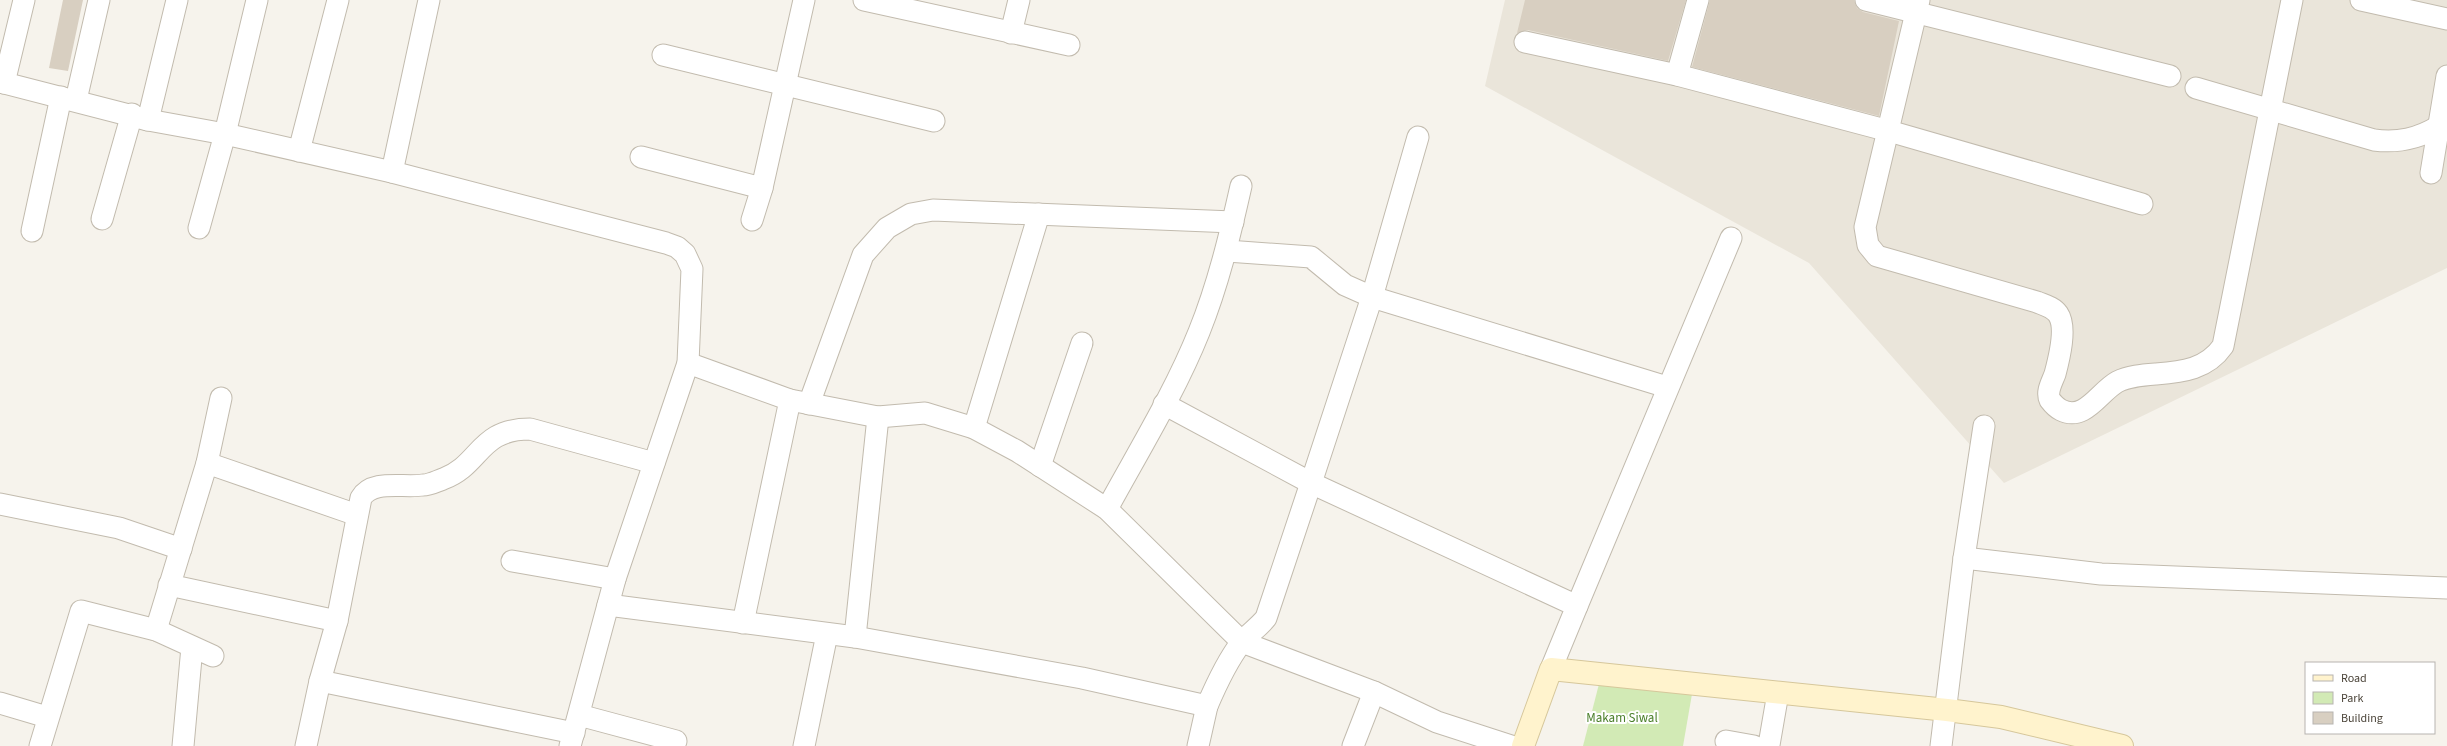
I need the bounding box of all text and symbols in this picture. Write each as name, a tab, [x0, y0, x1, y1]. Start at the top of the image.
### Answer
legend	[2305, 662, 2435, 734]
text: Road	[2341, 670, 2367, 687]
text: Park	[2341, 690, 2363, 707]
park label: Makam Siwal	[1586, 709, 1658, 727]
text: Building	[2341, 710, 2383, 727]

